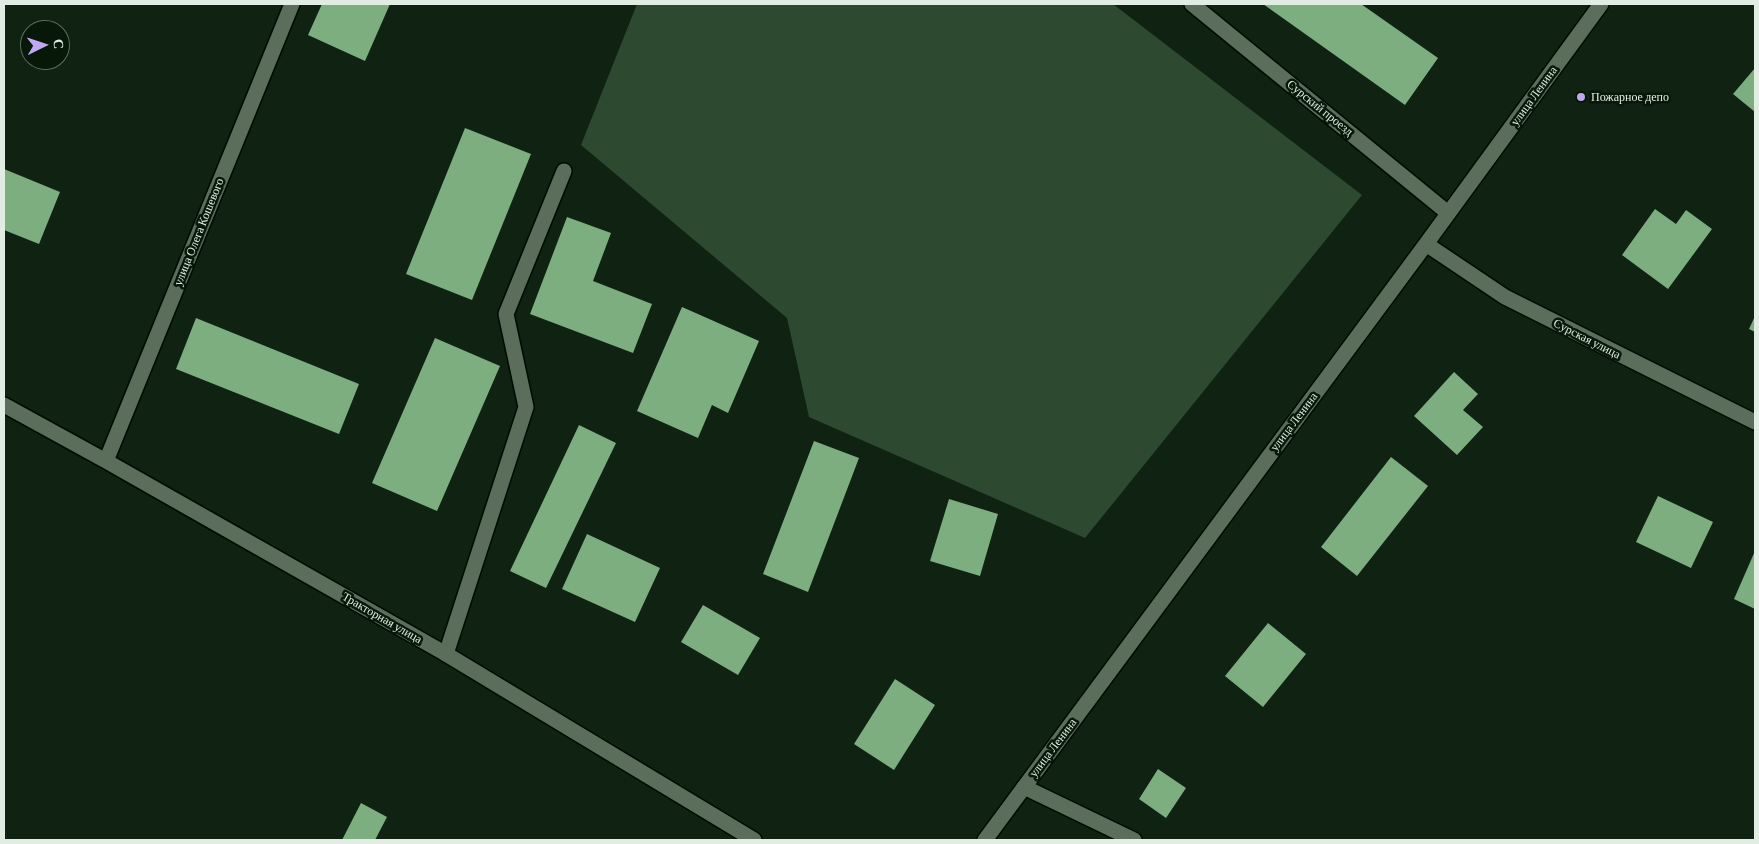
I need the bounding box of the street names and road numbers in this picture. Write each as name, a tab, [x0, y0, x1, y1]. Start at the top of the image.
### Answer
street label: улица Ленина	[1508, 64, 1560, 128]
street label: Сурский проезд	[1284, 77, 1356, 139]
street label: улица Олега Кошевого	[171, 176, 227, 288]
street label: Сурская улица	[1551, 316, 1623, 362]
street label: улица Ленина	[1267, 390, 1321, 454]
street label: Тракторная улица	[339, 589, 425, 647]
street label: улица Ленина	[1026, 716, 1080, 780]

